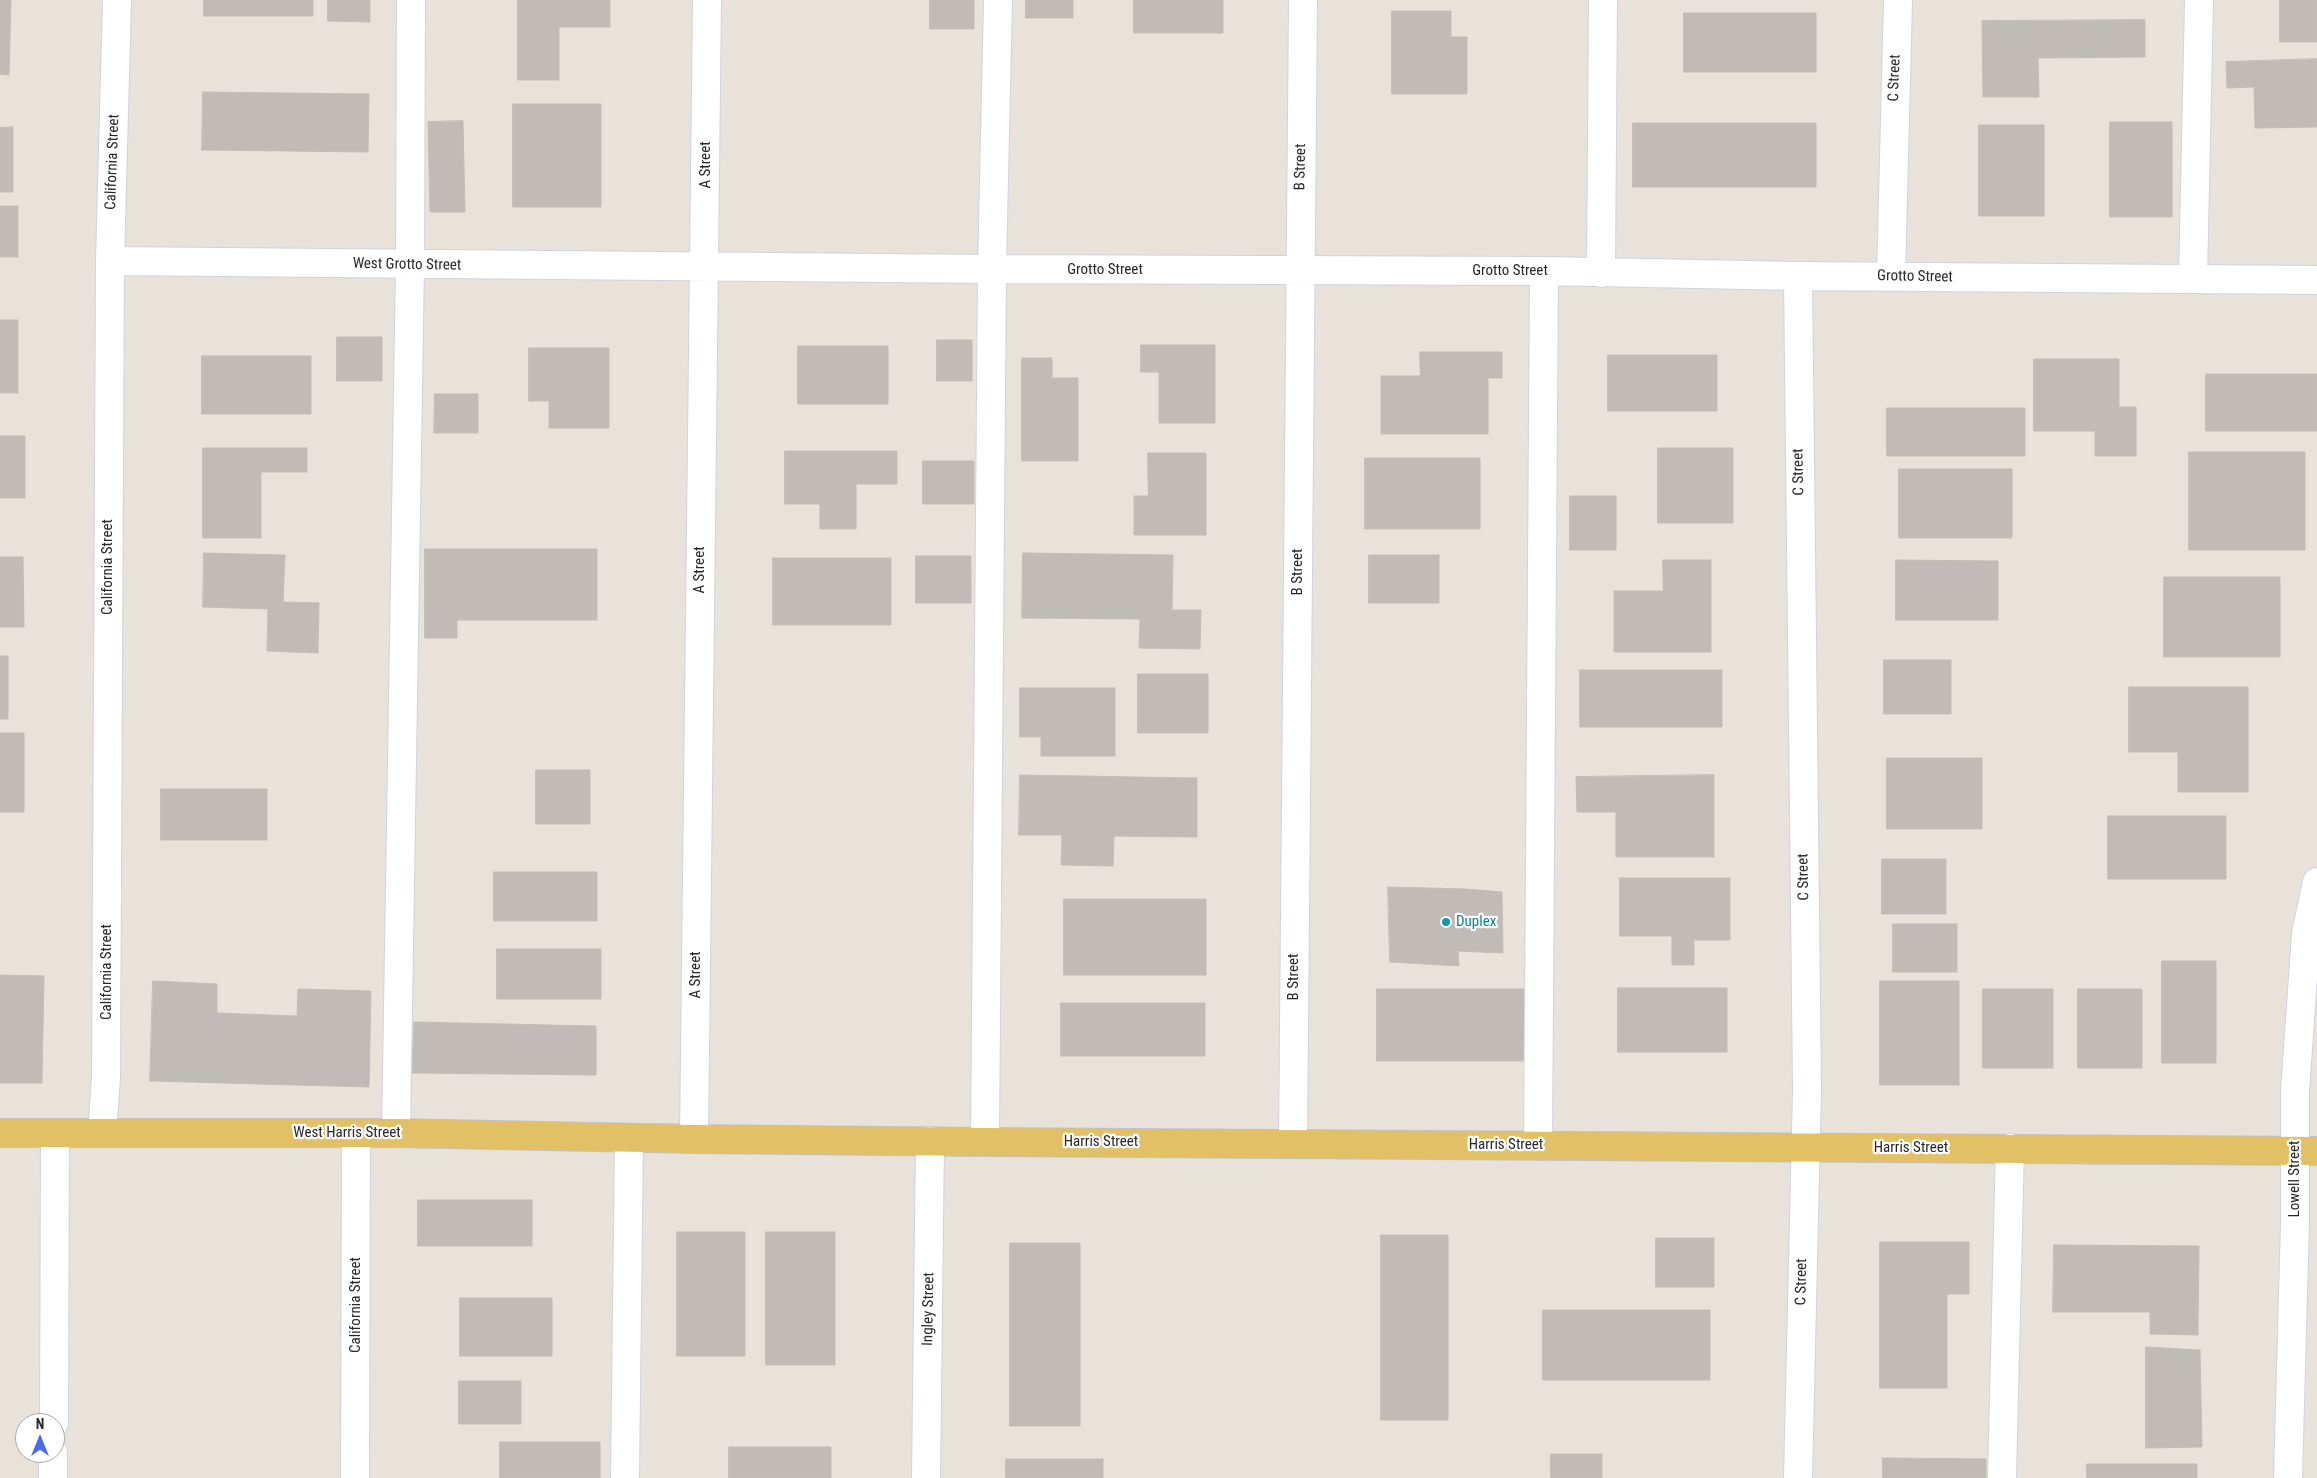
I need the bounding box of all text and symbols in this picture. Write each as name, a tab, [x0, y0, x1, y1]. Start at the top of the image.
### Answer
street label: C Street	[1885, 54, 1905, 102]
street label: California Street	[102, 114, 124, 210]
street label: A Street	[697, 141, 715, 189]
street label: B Street	[1292, 143, 1310, 191]
street label: West Grotto Street	[353, 255, 461, 275]
street label: Grotto Street	[1067, 261, 1143, 279]
street label: Grotto Street	[1472, 262, 1548, 280]
street label: Grotto Street	[1877, 267, 1953, 287]
street label: C Street	[1790, 448, 1808, 496]
street label: California Street	[99, 519, 117, 615]
street label: A Street	[691, 546, 709, 594]
street label: B Street	[1289, 549, 1307, 595]
street label: C Street	[1795, 853, 1813, 901]
place label: Duplex	[1456, 913, 1496, 931]
marker: Duplex	[1440, 916, 1452, 928]
street label: California Street	[98, 924, 116, 1020]
street label: A Street	[687, 951, 705, 999]
street label: B Street	[1285, 954, 1303, 1000]
street label: West Harris Street	[293, 1124, 401, 1142]
street label: Harris Street	[1064, 1133, 1138, 1151]
street label: Harris Street	[1469, 1136, 1543, 1154]
street label: Harris Street	[1874, 1139, 1948, 1157]
street label: Lowell Street	[2286, 1141, 2304, 1217]
street label: California Street	[347, 1257, 365, 1353]
street label: C Street	[1793, 1258, 1811, 1306]
street label: Ingley Street	[919, 1272, 939, 1346]
north arrow	[15, 1413, 65, 1463]
text: N	[36, 1416, 44, 1432]

